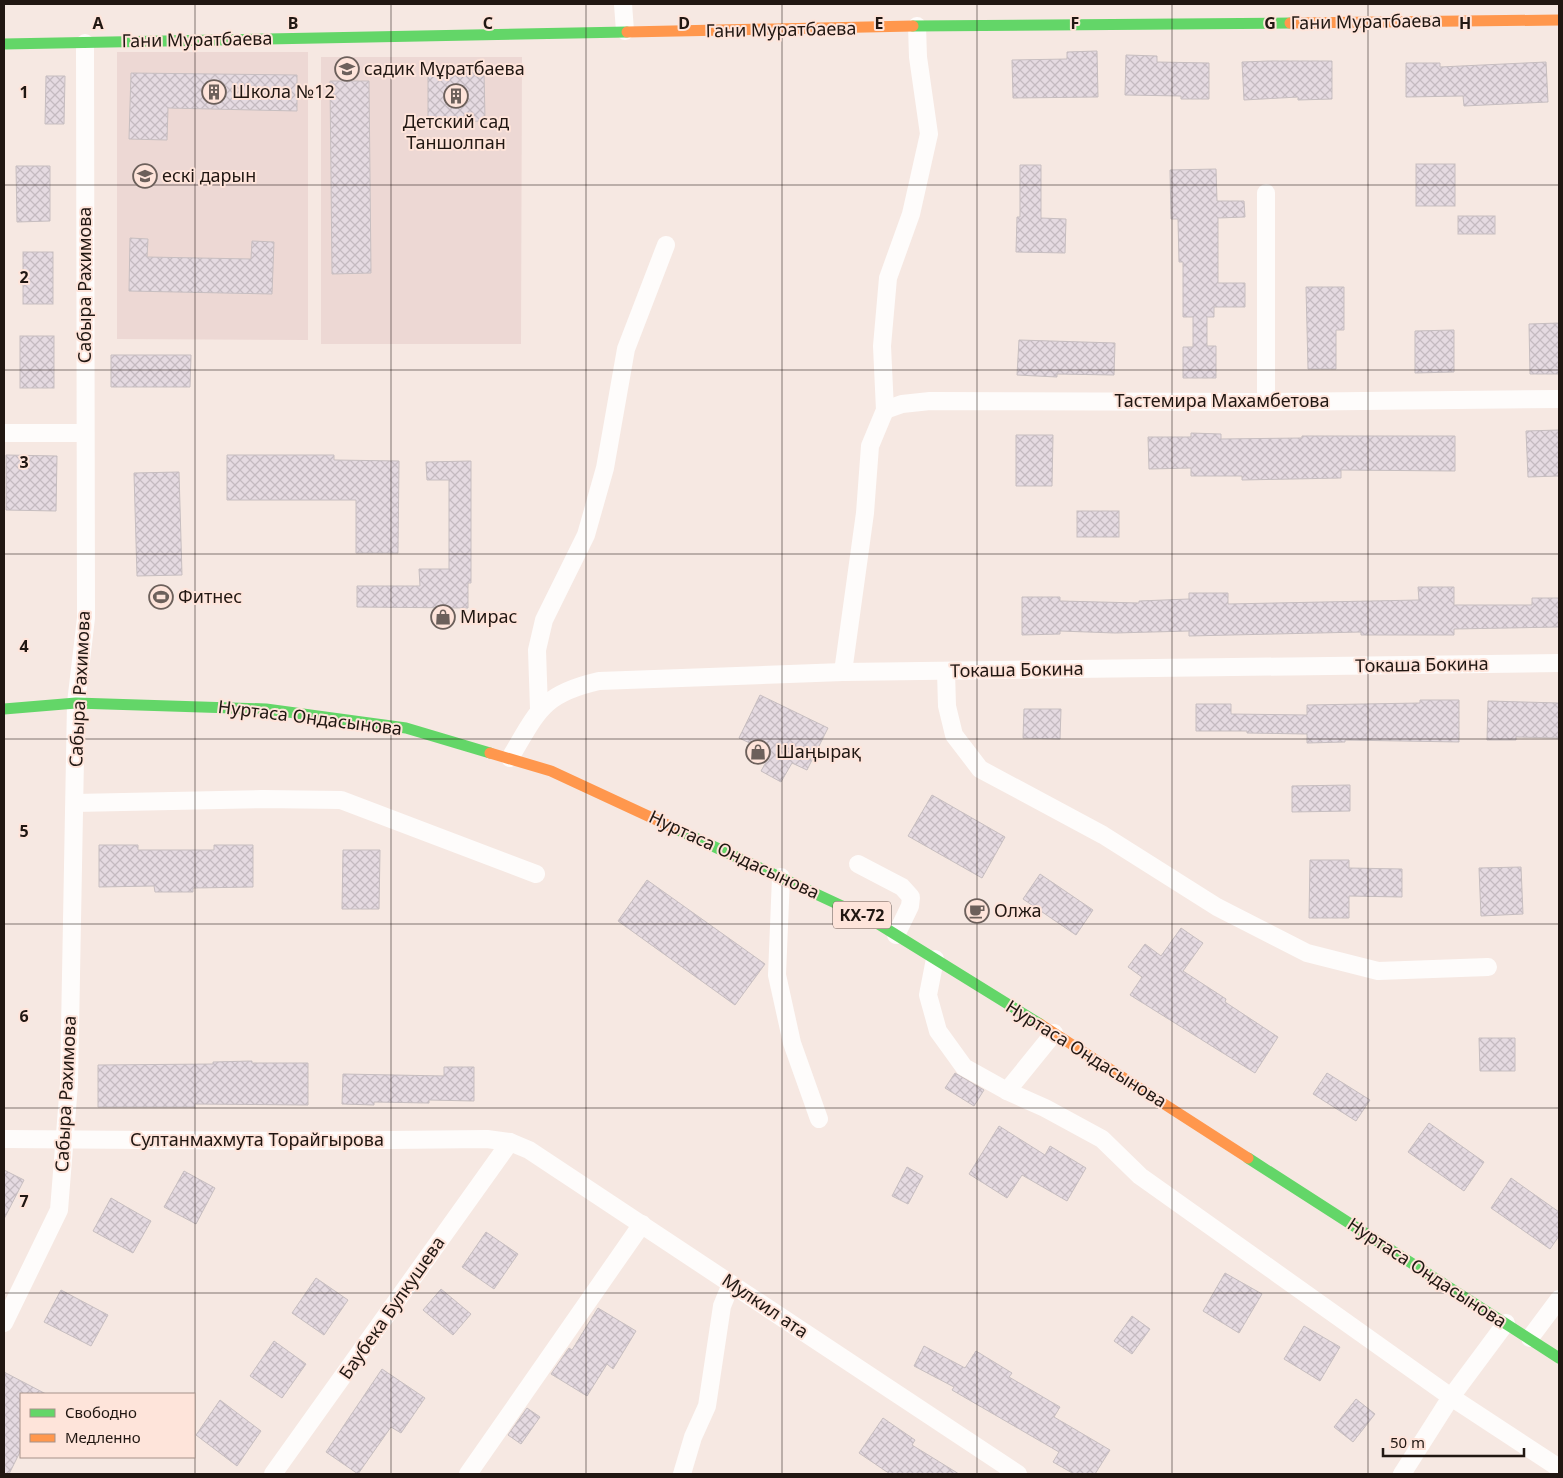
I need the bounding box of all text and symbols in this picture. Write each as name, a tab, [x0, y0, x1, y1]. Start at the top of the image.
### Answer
street label: Гани Муратбаева	[1290, 8, 1442, 34]
text: A	[92, 12, 104, 34]
text: B	[288, 12, 298, 34]
text: C	[483, 12, 493, 34]
text: D	[678, 12, 690, 34]
text: E	[875, 12, 884, 34]
text: F	[1071, 12, 1079, 34]
text: G	[1264, 12, 1276, 34]
text: H	[1459, 12, 1471, 34]
street label: Гани Муратбаева	[705, 16, 857, 42]
street label: Гани Муратбаева	[121, 26, 273, 52]
school or university icon: садик Мұратбаева	[334, 56, 360, 82]
place label: садик Мұратбаева	[364, 56, 525, 80]
building icon: Школа №12	[201, 79, 227, 105]
place label: Школа №12	[232, 79, 335, 103]
text: 1	[19, 81, 29, 103]
building icon: Детский сад Таншолпан	[443, 83, 469, 109]
place label: Детский сад Таншолпан	[403, 109, 509, 154]
school or university icon: ескі дарын	[132, 163, 158, 189]
place label: ескі дарын	[162, 163, 256, 187]
street label: Сабыра Рахимова	[72, 207, 96, 363]
text: 2	[19, 266, 29, 288]
street label: Тастемира Махамбетова	[1114, 388, 1330, 412]
text: 3	[19, 451, 29, 473]
sports icon: Фитнес	[148, 584, 174, 610]
place label: Фитнес	[178, 584, 242, 608]
shop icon: Мирас	[430, 604, 456, 630]
place label: Мирас	[460, 604, 517, 628]
street label: Сабыра Рахимова	[63, 610, 95, 768]
text: 4	[19, 635, 29, 657]
street label: Токаша Бокина	[1355, 651, 1489, 677]
street label: Токаша Бокина	[950, 656, 1084, 682]
street label: Нуртаса Ондасынова	[217, 694, 404, 740]
shop icon: Шаңырақ	[745, 739, 771, 765]
place label: Шаңырақ	[776, 739, 861, 763]
street label: Нуртаса Ондасынова	[645, 804, 823, 904]
text: 5	[19, 820, 29, 842]
cafe icon: Олжа	[964, 898, 990, 924]
place label: Олжа	[994, 898, 1041, 922]
road number: КХ-72	[833, 902, 891, 928]
street label: Нуртаса Ондасынова	[1002, 994, 1171, 1112]
text: 6	[19, 1005, 29, 1027]
street label: Сабыра Рахимова	[49, 1015, 81, 1173]
street label: Султанмахмута Торайгырова	[130, 1127, 384, 1151]
text: 7	[19, 1190, 29, 1212]
street label: Нуртаса Ондасынова	[1343, 1212, 1512, 1333]
street label: Баубека Булкушева	[333, 1231, 450, 1384]
street label: Мулкил ата	[718, 1267, 813, 1343]
legend	[20, 1393, 195, 1458]
text: Свободно	[65, 1402, 137, 1422]
scale bar	[1383, 1426, 1524, 1458]
text: Медленно	[65, 1427, 141, 1447]
text: 50 m	[1390, 1432, 1425, 1452]

